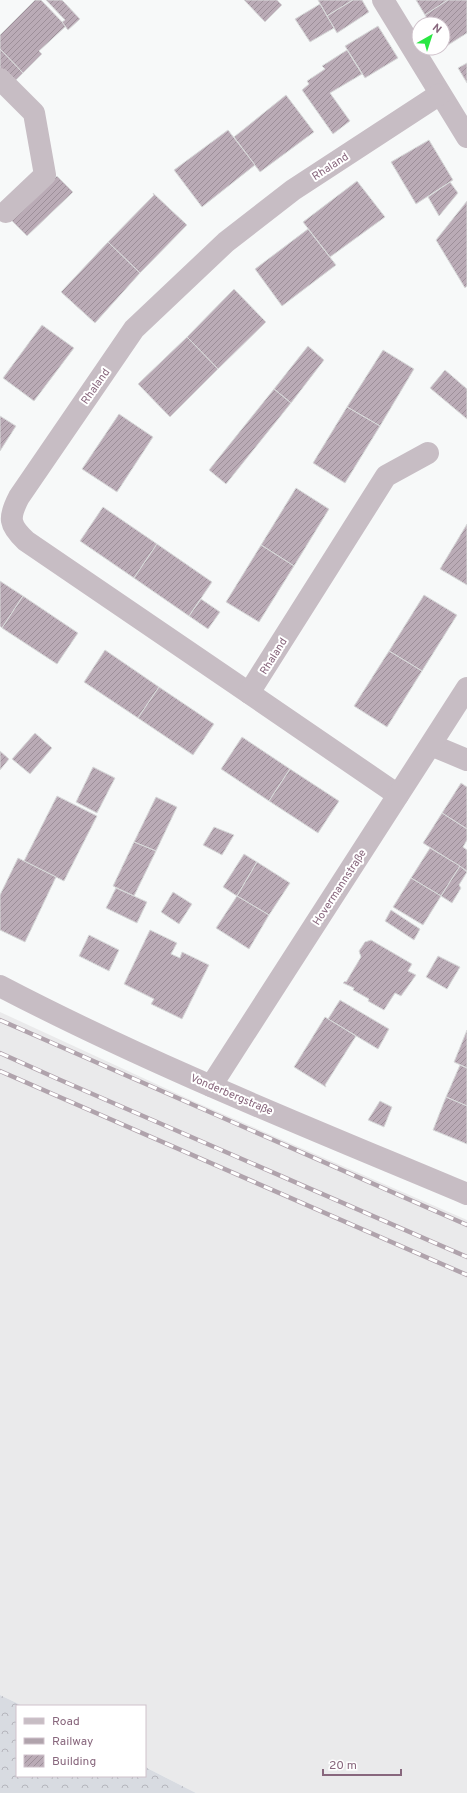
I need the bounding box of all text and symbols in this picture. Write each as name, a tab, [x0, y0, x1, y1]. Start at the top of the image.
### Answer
north arrow	[411, 16, 451, 56]
text: N	[429, 21, 444, 37]
street label: Rhaland	[310, 150, 351, 184]
street label: Rhaland	[78, 366, 113, 407]
street label: Rhaland	[257, 636, 291, 677]
street label: Hovermannstraße	[310, 847, 370, 928]
street label: Vonderbergstraße	[188, 1071, 275, 1119]
legend	[16, 1705, 146, 1777]
text: Road	[52, 1714, 80, 1730]
text: Railway	[52, 1734, 93, 1750]
scale bar	[323, 1751, 401, 1777]
text: Building	[52, 1754, 96, 1770]
text: 20 m	[329, 1758, 357, 1774]

